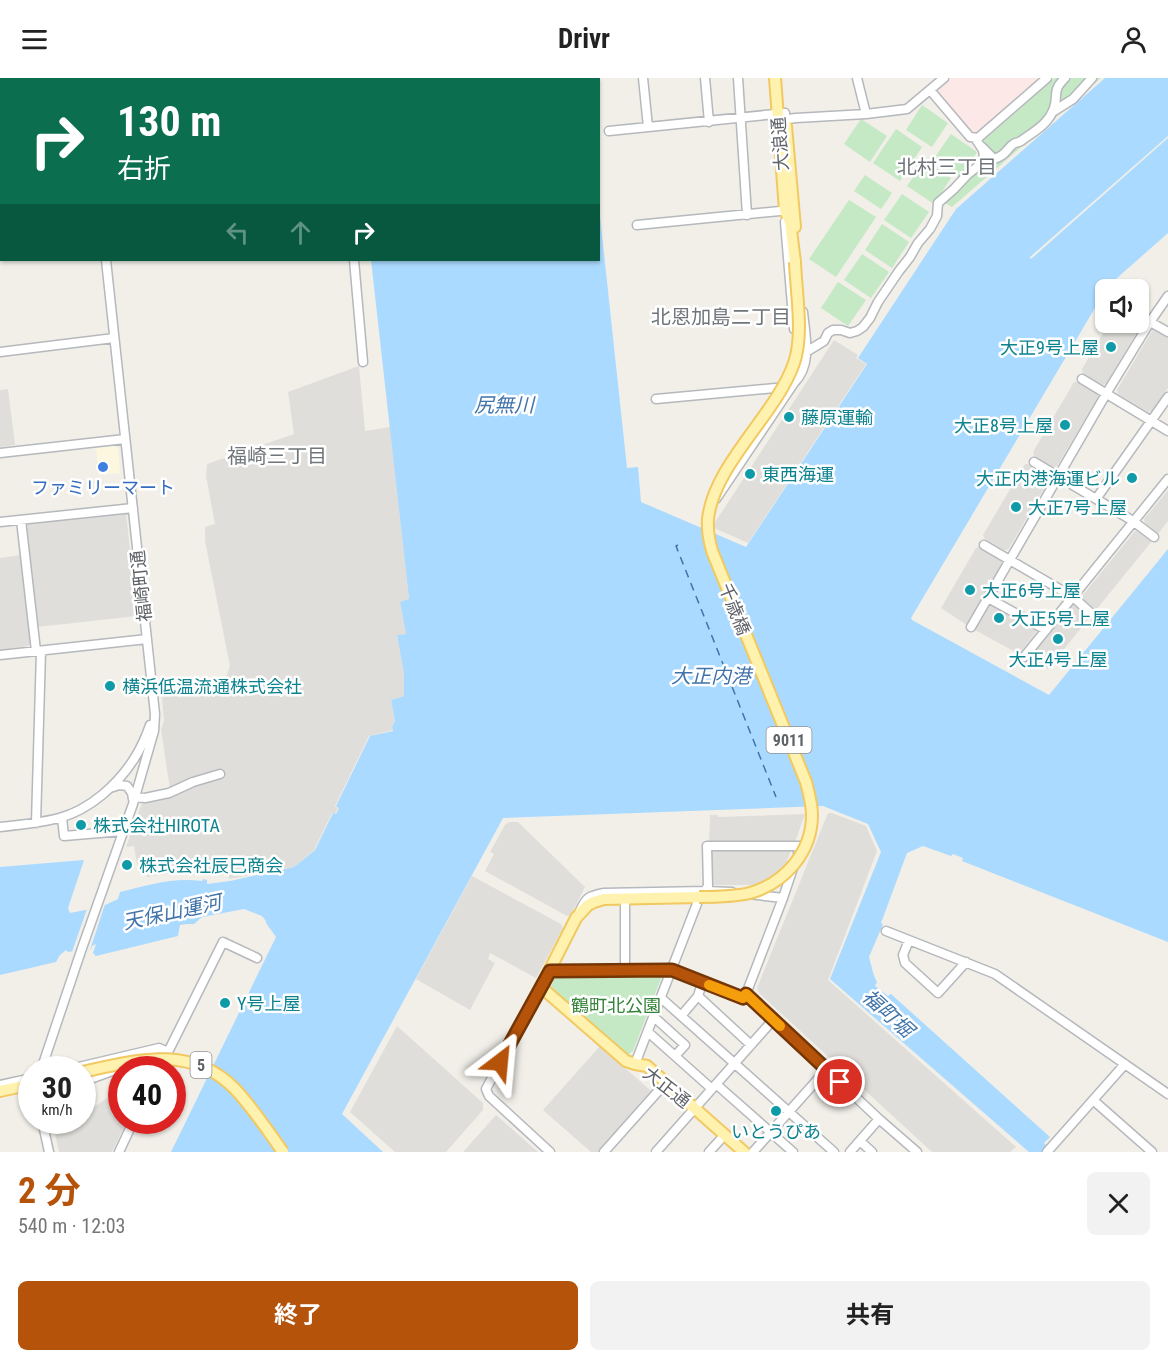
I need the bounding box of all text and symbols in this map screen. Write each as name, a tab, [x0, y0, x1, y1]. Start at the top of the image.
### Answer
icon: menu	[18, 23, 51, 56]
text: Drivr	[558, 23, 610, 55]
icon: person	[1117, 23, 1150, 56]
text: 130 m	[117, 97, 222, 146]
icon: right	[18, 102, 96, 180]
street label: 大浪通	[768, 116, 792, 172]
text: 右折	[117, 153, 171, 185]
district label: 北村三丁目	[897, 155, 997, 179]
icon: left	[221, 216, 254, 249]
icon: ahead	[284, 216, 317, 249]
icon: right	[347, 216, 380, 249]
map controls	[1095, 279, 1149, 333]
button: sound	[1095, 279, 1149, 333]
district label: 北恩加島二丁目	[651, 305, 791, 329]
place label: 大正9号上屋	[1000, 337, 1099, 358]
marker: 大正9号上屋	[1104, 340, 1118, 354]
water label: 尻無川	[474, 393, 536, 417]
place label: 藤原運輸	[801, 407, 873, 428]
marker: 藤原運輸	[782, 410, 796, 424]
place label: 大正8号上屋	[954, 415, 1053, 436]
marker: 大正8号上屋	[1058, 418, 1072, 432]
district label: 福崎三丁目	[227, 444, 327, 468]
marker: ファミリーマート	[96, 460, 110, 474]
place label: 東西海運	[762, 464, 834, 485]
marker: 東西海運	[743, 467, 757, 481]
place label: 大正内港海運ビル	[976, 468, 1120, 489]
marker: 大正内港海運ビル	[1125, 471, 1139, 485]
place label: ファミリーマート	[31, 477, 175, 498]
place label: 大正7号上屋	[1028, 497, 1127, 518]
marker: 大正7号上屋	[1009, 500, 1023, 514]
street label: 福崎町通	[127, 549, 155, 623]
street label: 千歳橋	[715, 580, 755, 638]
place label: 大正6号上屋	[982, 580, 1081, 601]
marker: 大正6号上屋	[963, 583, 977, 597]
place label: 大正5号上屋	[1011, 608, 1110, 629]
marker: 大正5号上屋	[992, 611, 1006, 625]
marker: 大正4号上屋	[1051, 632, 1065, 646]
place label: 大正4号上屋	[1009, 649, 1107, 670]
water label: 大正内港	[671, 664, 754, 688]
place label: 横浜低温流通株式会社	[122, 676, 302, 697]
marker: 横浜低温流通株式会社	[103, 679, 117, 693]
road number: 9011	[766, 727, 812, 753]
place label: 株式会社HIROTA	[93, 815, 220, 836]
marker: 株式会社HIROTA	[74, 818, 88, 832]
place label: 株式会社辰巳商会	[139, 855, 283, 876]
marker: 株式会社辰巳商会	[120, 858, 134, 872]
water label: 天保山運河	[121, 889, 227, 934]
water label: 福町堀	[858, 984, 921, 1044]
place label: Y号上屋	[237, 993, 300, 1014]
park label: 鶴町北公園	[571, 995, 661, 1016]
marker: Y号上屋	[218, 996, 232, 1010]
position arrow	[468, 1030, 532, 1094]
road number: 5	[190, 1052, 212, 1078]
speed limit sign: 40	[108, 1056, 186, 1134]
pin	[814, 1056, 865, 1107]
street label: 大正通	[639, 1062, 695, 1112]
icon: arrive	[823, 1065, 856, 1098]
text: 30	[42, 1070, 72, 1105]
text: km/h	[42, 1101, 72, 1119]
marker: いとうぴあ	[769, 1104, 783, 1118]
place label: いとうぴあ	[731, 1121, 821, 1142]
text: 2 分	[18, 1170, 81, 1212]
button: close	[1087, 1172, 1150, 1235]
text: 540 m · 12:03	[18, 1214, 125, 1238]
button: 終了	[18, 1281, 578, 1350]
button: 共有	[590, 1281, 1150, 1350]

